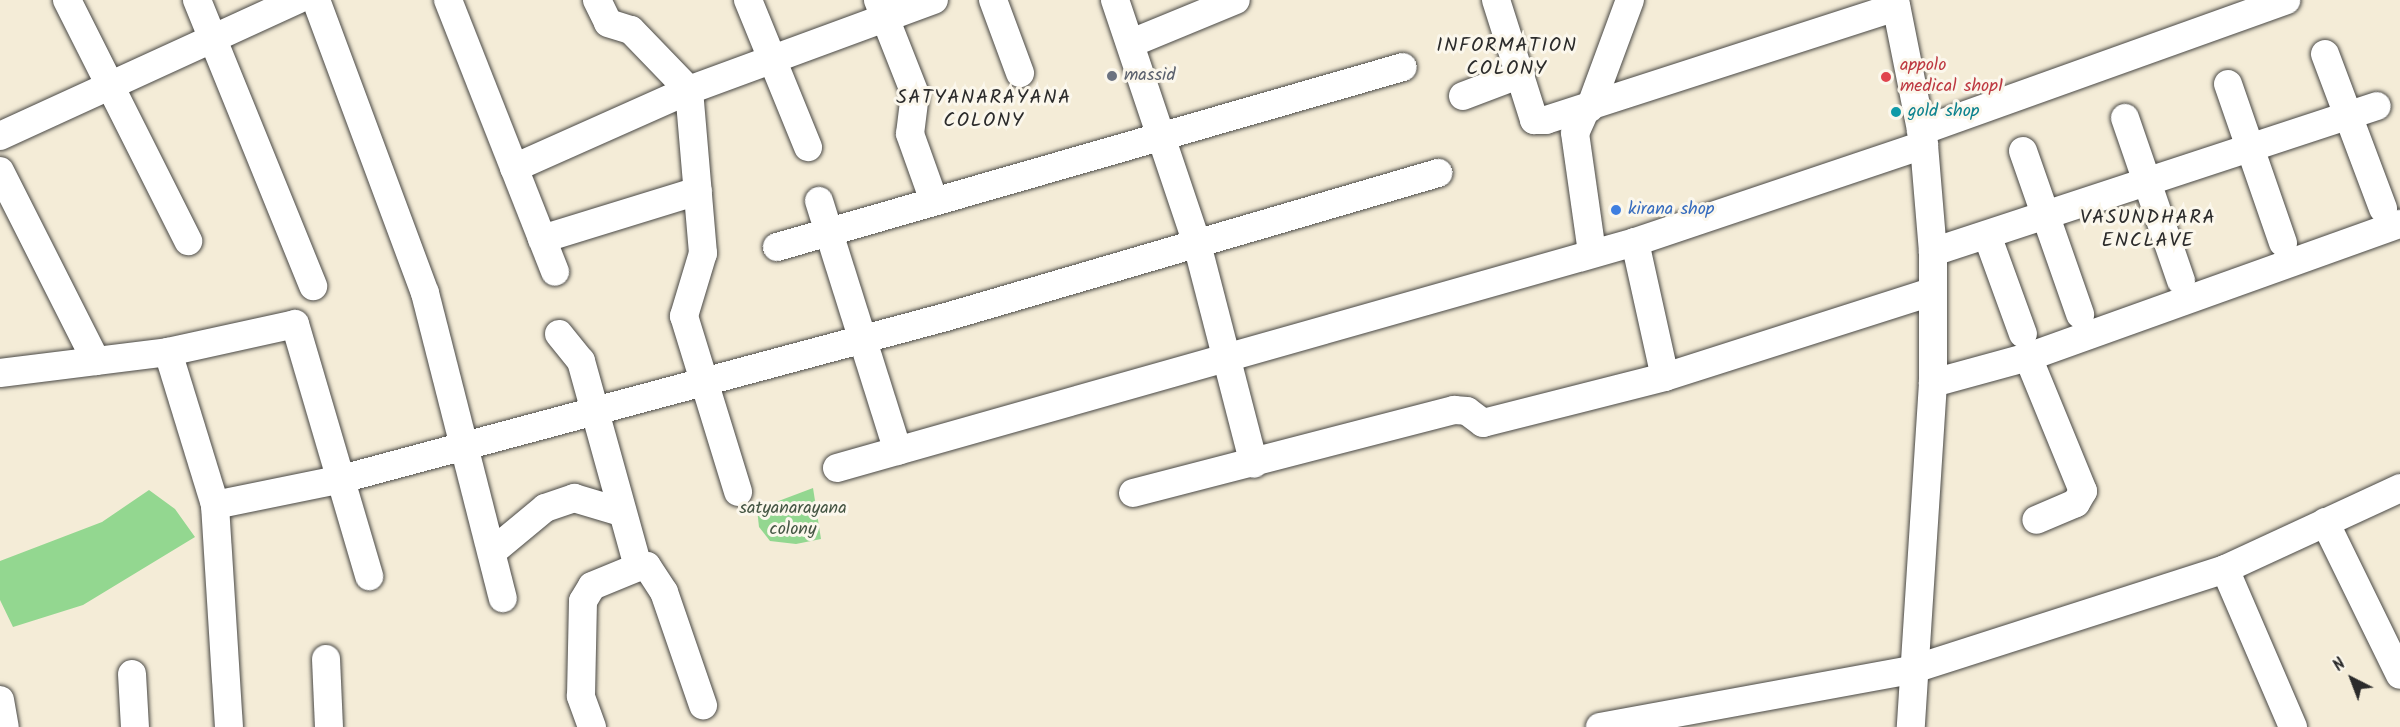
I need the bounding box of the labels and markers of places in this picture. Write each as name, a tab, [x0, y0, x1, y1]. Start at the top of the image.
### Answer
place label: appolo medical shop1	[1900, 56, 2003, 98]
place label: massid	[1124, 65, 1175, 87]
marker: appolo medical shop1	[1877, 68, 1895, 86]
marker: massid	[1105, 69, 1119, 83]
place label: gold shop	[1908, 101, 1979, 123]
marker: gold shop	[1889, 105, 1903, 119]
place label: kirana shop	[1628, 199, 1714, 221]
marker: kirana shop	[1609, 203, 1623, 217]

